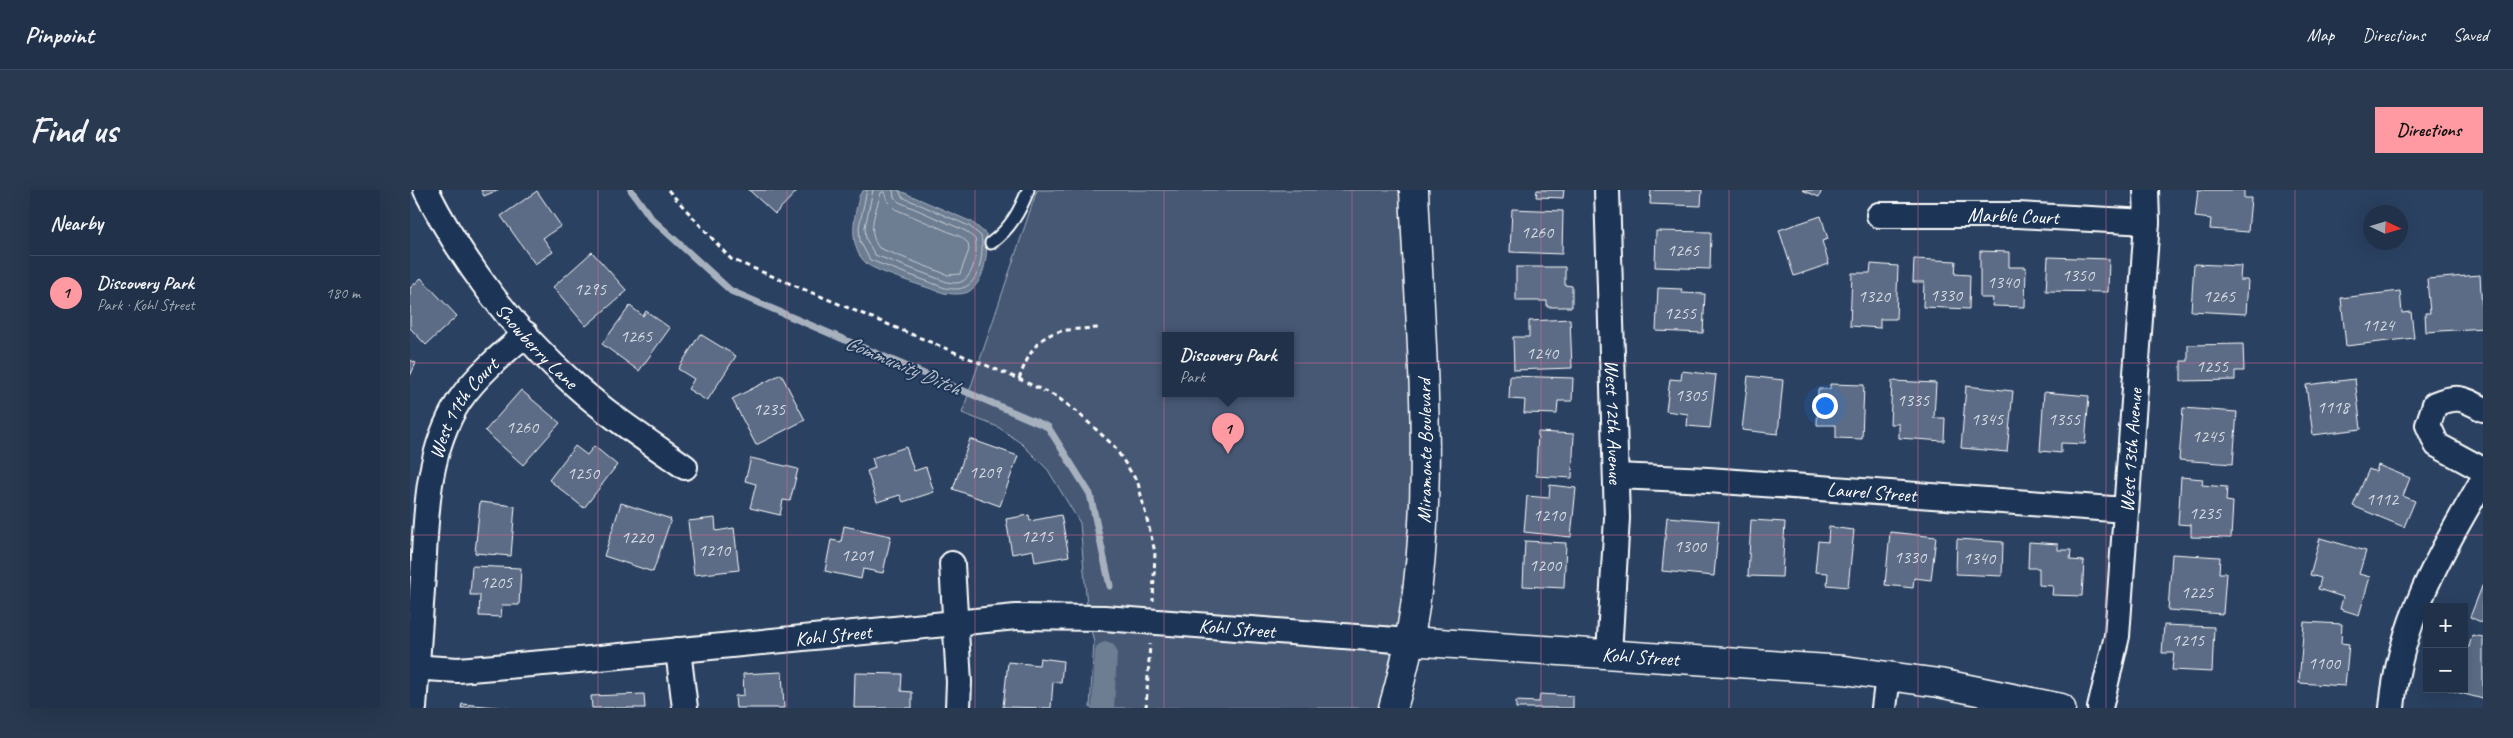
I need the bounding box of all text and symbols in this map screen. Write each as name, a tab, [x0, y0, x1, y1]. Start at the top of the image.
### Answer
text: Pinpoint	[25, 20, 94, 50]
text: Map	[2307, 24, 2334, 46]
text: Directions	[2362, 24, 2425, 46]
text: Saved	[2453, 24, 2488, 46]
button: Directions	[2375, 107, 2483, 153]
text: Find us	[30, 108, 117, 153]
street label: Marble Court	[1967, 202, 2062, 230]
north arrow	[2363, 205, 2408, 250]
text: Nearby	[50, 210, 103, 236]
house number: 1260	[1521, 221, 1555, 243]
house number: 1265	[1667, 239, 1700, 261]
house number: 1350	[2062, 264, 2096, 286]
text: Discovery Park	[97, 271, 194, 295]
house number: 1340	[1987, 271, 2021, 293]
house number: 1295	[574, 278, 607, 300]
text: 1	[62, 283, 70, 303]
text: 180 m	[326, 283, 360, 303]
house number: 1330	[1930, 284, 1964, 306]
house number: 1320	[1858, 285, 1892, 307]
house number: 1265	[2203, 285, 2236, 307]
text: Park · Kohl Street	[97, 295, 194, 315]
street label: Snowberry Lane	[490, 298, 584, 395]
house number: 1255	[1664, 302, 1697, 324]
house number: 1124	[2362, 314, 2396, 336]
house number: 1265	[620, 325, 653, 347]
water label: Community Ditch	[841, 329, 966, 401]
popup	[1162, 332, 1294, 397]
house number: 1240	[1526, 342, 1560, 364]
text: Discovery Park	[1180, 343, 1276, 367]
street label: West 11th Court	[423, 350, 505, 461]
house number: 1255	[2196, 355, 2229, 377]
street label: West 12th Avenue	[1600, 360, 1628, 486]
text: Park	[1180, 367, 1205, 387]
street label: Miramonte Boulevard	[1411, 375, 1437, 524]
house number: 1305	[1675, 384, 1708, 406]
street label: West 13th Avenue	[2113, 386, 2148, 513]
house number: 1335	[1897, 389, 1930, 411]
your location	[1812, 393, 1838, 419]
house number: 1118	[2317, 396, 2351, 418]
house number: 1235	[753, 398, 786, 420]
house number: 1345	[1971, 408, 2004, 430]
house number: 1355	[2048, 408, 2081, 430]
pin: 1	[1212, 413, 1244, 454]
house number: 1260	[506, 416, 540, 438]
house number: 1245	[2192, 425, 2225, 447]
house number: 1209	[969, 461, 1003, 483]
house number: 1250	[567, 462, 601, 484]
street label: Laurel Street	[1826, 476, 1920, 508]
house number: 1112	[2366, 488, 2400, 510]
house number: 1235	[2189, 502, 2222, 524]
house number: 1210	[1533, 504, 1567, 526]
house number: 1215	[1021, 525, 1054, 547]
house number: 1220	[621, 526, 655, 548]
house number: 1300	[1674, 535, 1708, 557]
house number: 1210	[698, 539, 732, 561]
house number: 1201	[841, 544, 874, 566]
house number: 1330	[1894, 546, 1928, 568]
house number: 1340	[1963, 547, 1997, 569]
house number: 1200	[1529, 554, 1563, 576]
house number: 1205	[480, 571, 513, 593]
house number: 1225	[2181, 581, 2214, 603]
map controls	[2423, 603, 2468, 693]
button: +	[2423, 603, 2468, 648]
street label: Kohl Street	[1198, 613, 1279, 644]
street label: Kohl Street	[794, 619, 875, 651]
house number: 1215	[2172, 629, 2205, 651]
street label: Kohl Street	[1601, 641, 1682, 672]
button: −	[2423, 648, 2468, 693]
house number: 1100	[2308, 652, 2342, 674]

